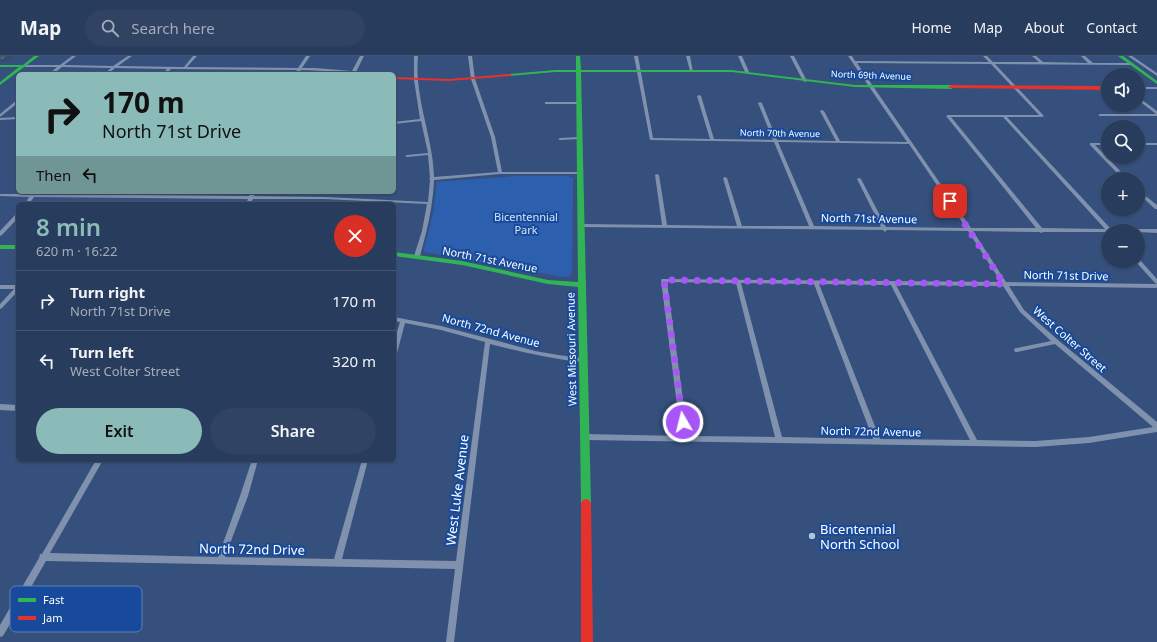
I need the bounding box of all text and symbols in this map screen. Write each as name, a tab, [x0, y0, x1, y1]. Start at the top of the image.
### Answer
search box	[85, 10, 365, 46]
text: Map	[20, 15, 61, 41]
icon: search	[99, 17, 121, 39]
text: Search here	[131, 18, 215, 38]
text: Home	[912, 18, 951, 37]
text: Map	[973, 18, 1003, 37]
text: About	[1025, 18, 1064, 37]
text: Contact	[1086, 18, 1137, 37]
street label: North 69th Avenue	[831, 67, 911, 83]
map controls	[1101, 68, 1145, 268]
button: sound	[1101, 68, 1145, 112]
text: 170 m	[102, 83, 185, 121]
icon: right	[36, 88, 88, 140]
text: North 71st Drive	[102, 119, 241, 143]
button: search	[1101, 120, 1145, 164]
street label: North 70th Avenue	[740, 126, 820, 140]
icon: left	[79, 164, 101, 186]
text: Then	[36, 165, 71, 185]
button: +	[1101, 172, 1145, 216]
pin	[933, 184, 967, 218]
icon: arrive	[939, 190, 961, 212]
park label: Bicentennial Park	[494, 209, 558, 237]
text: 8 min	[36, 210, 101, 243]
street label: North 71st Avenue	[821, 210, 917, 226]
button: close	[334, 215, 376, 257]
button: −	[1101, 224, 1145, 268]
text: 620 m · 16:22	[36, 242, 117, 260]
street label: North 71st Avenue	[441, 242, 539, 276]
street label: North 71st Drive	[1023, 267, 1109, 283]
text: Turn right	[70, 282, 145, 302]
icon: right	[36, 290, 58, 312]
text: 170 m	[332, 291, 376, 311]
street label: West Missouri Avenue	[563, 292, 579, 406]
text: North 71st Drive	[70, 302, 171, 320]
street label: West Colter Street	[1030, 303, 1110, 375]
street label: North 72nd Avenue	[440, 310, 542, 350]
text: Turn left	[70, 342, 134, 362]
icon: left	[36, 350, 58, 372]
text: 320 m	[332, 351, 376, 371]
text: West Colter Street	[70, 362, 180, 380]
position arrow	[662, 401, 704, 443]
button: Exit	[36, 408, 202, 454]
button: Share	[210, 408, 376, 454]
street label: North 72nd Avenue	[820, 423, 922, 439]
street label: West Luke Avenue	[441, 434, 473, 546]
place label: Bicentennial North School	[820, 520, 900, 553]
marker: Bicentennial North School	[807, 531, 817, 541]
street label: North 72nd Drive	[199, 539, 305, 559]
legend	[10, 586, 142, 632]
text: Fast	[43, 592, 64, 607]
text: Jam	[42, 610, 62, 625]

